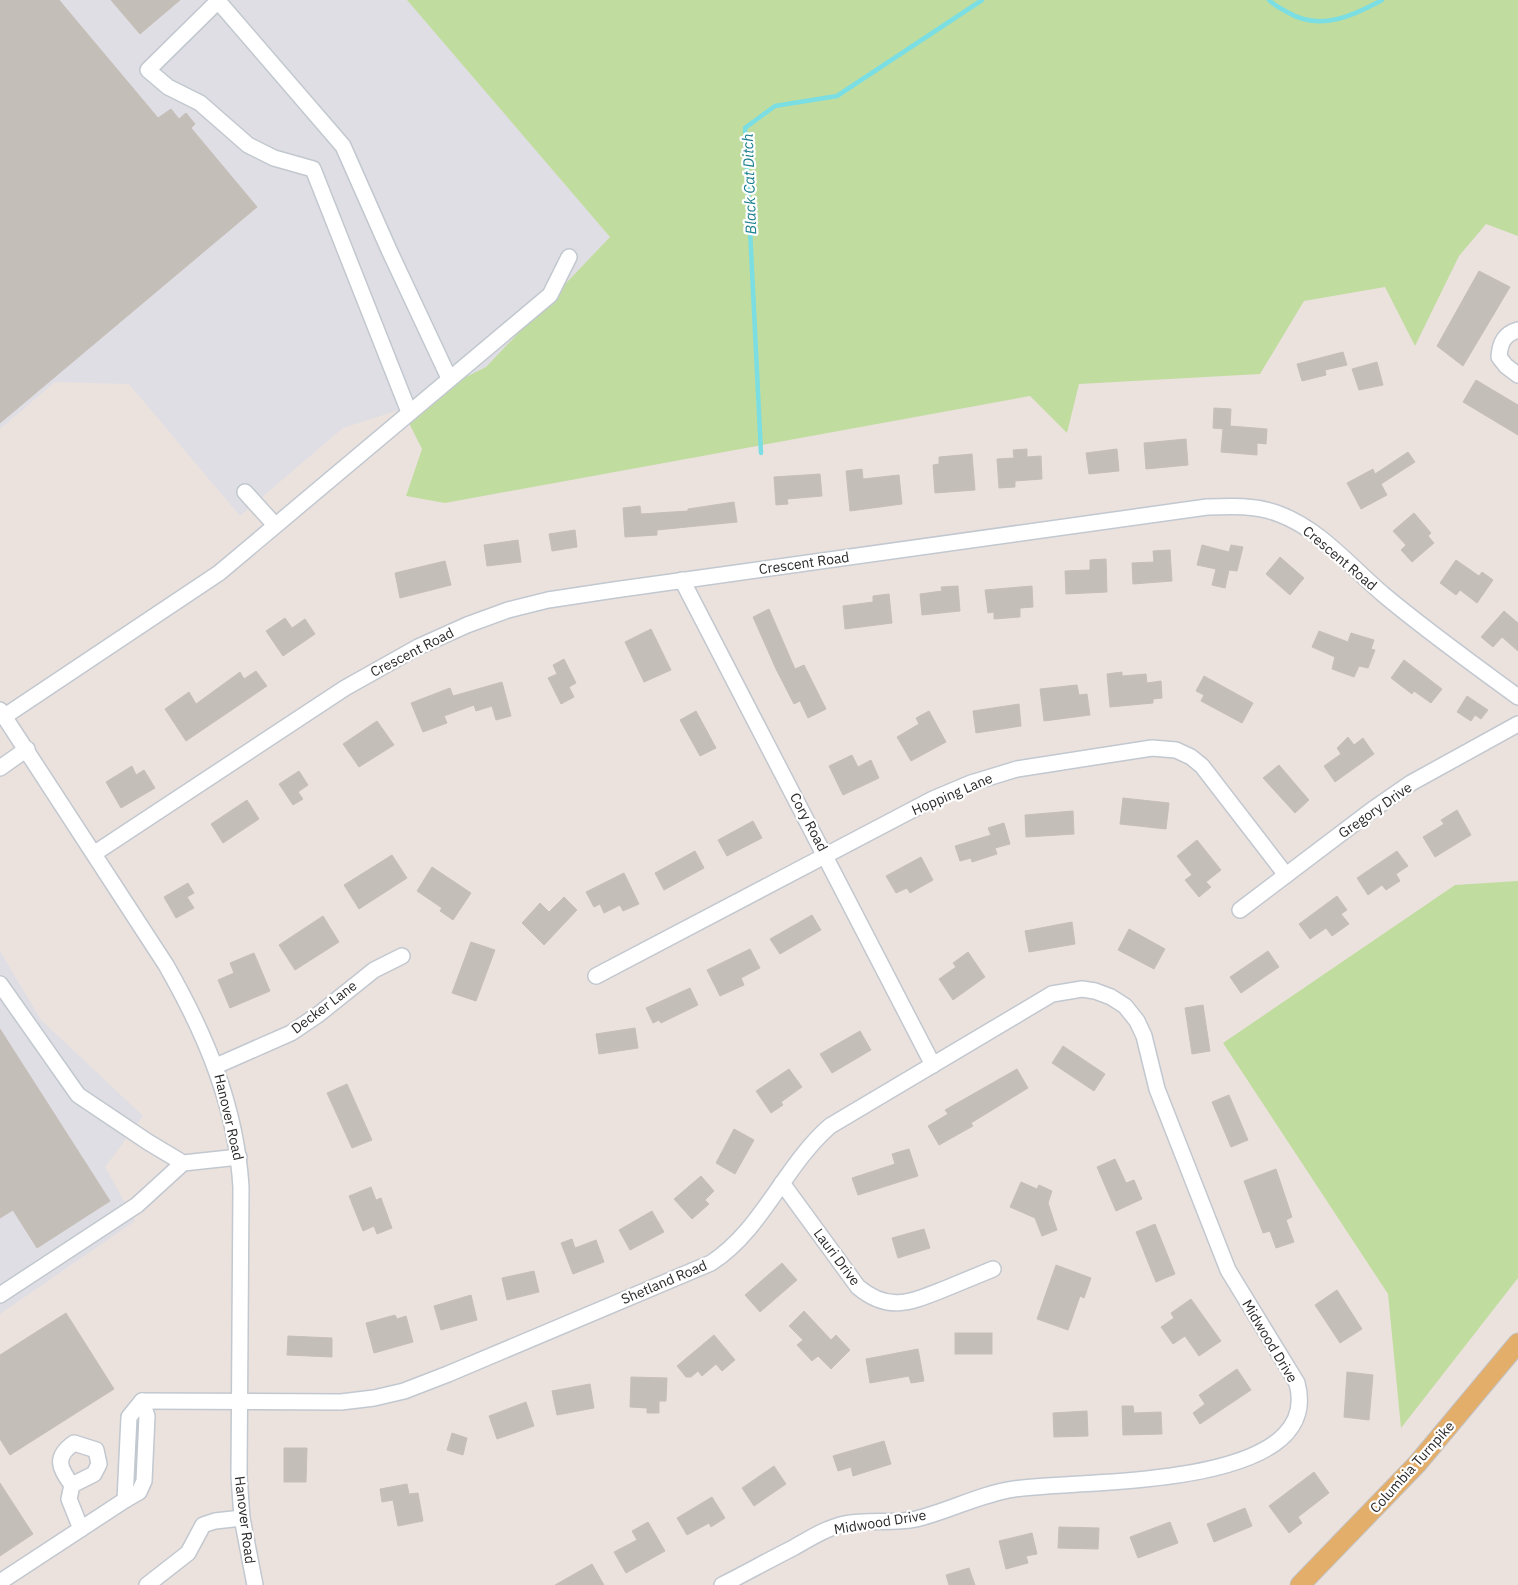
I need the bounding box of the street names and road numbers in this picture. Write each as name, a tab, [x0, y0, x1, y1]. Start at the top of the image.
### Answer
street label: Crescent Road	[1299, 522, 1381, 594]
street label: Crescent Road	[758, 548, 850, 578]
street label: Crescent Road	[367, 623, 457, 681]
street label: Hopping Lane	[909, 769, 995, 819]
street label: Gregory Drive	[1335, 778, 1416, 842]
street label: Cory Road	[786, 789, 832, 855]
street label: Decker Lane	[288, 976, 361, 1038]
street label: Hanover Road	[210, 1072, 248, 1162]
street label: Lauri Drive	[810, 1225, 864, 1289]
street label: Shetland Road	[618, 1256, 710, 1308]
street label: Midwood Drive	[1238, 1296, 1302, 1386]
street label: Columbia Turnpike	[1366, 1417, 1458, 1517]
street label: Hanover Road	[231, 1475, 259, 1565]
street label: Midwood Drive	[833, 1506, 928, 1538]

